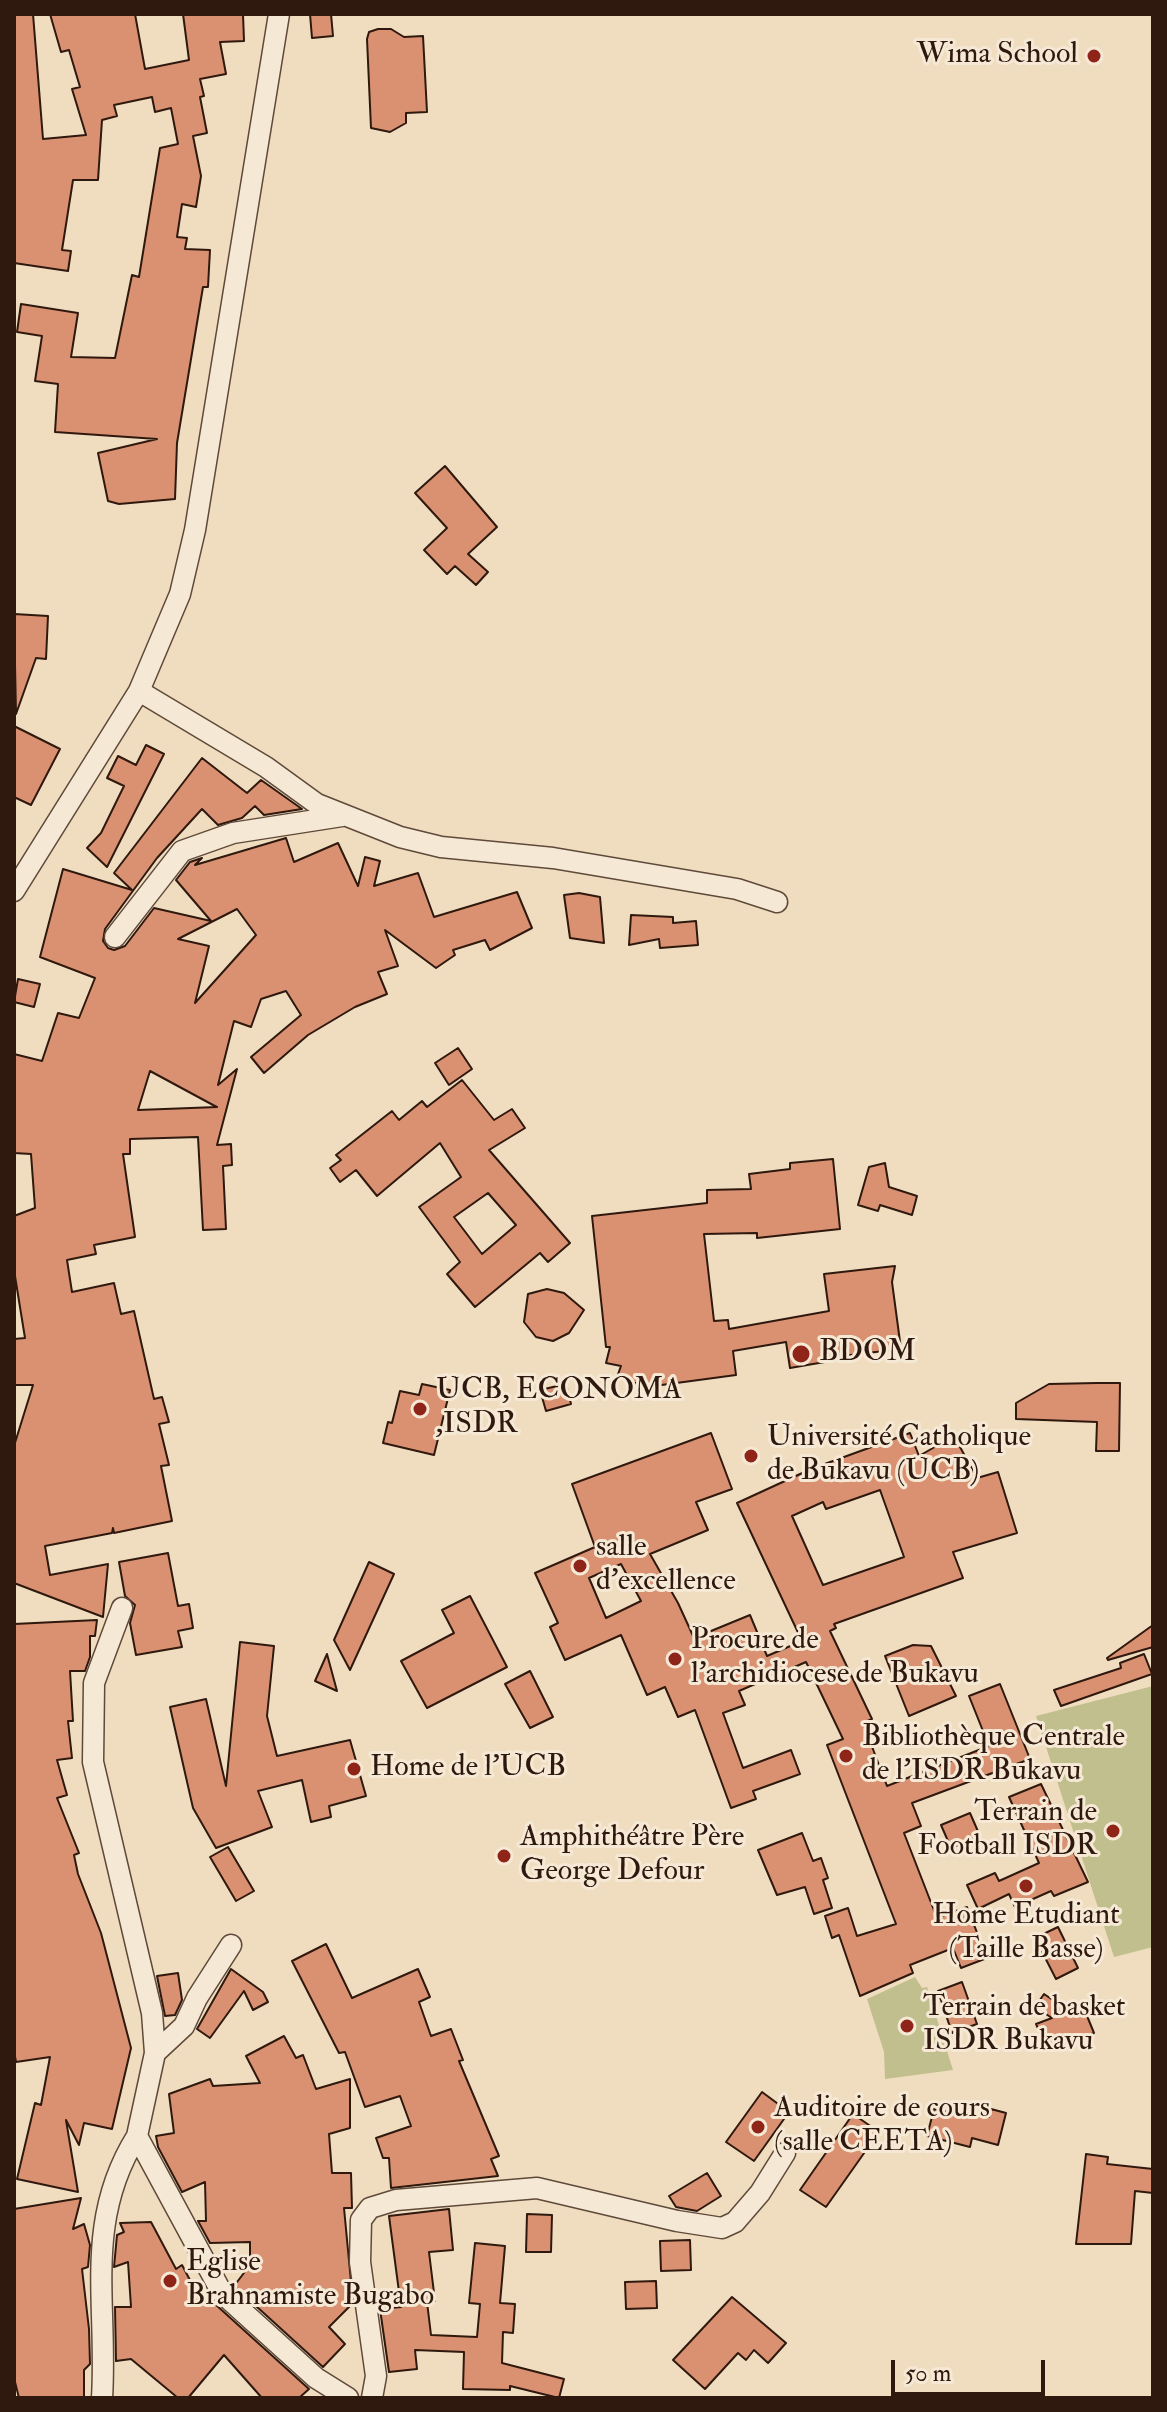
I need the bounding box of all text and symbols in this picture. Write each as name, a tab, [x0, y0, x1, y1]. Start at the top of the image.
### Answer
place label: Wima School	[917, 38, 1078, 74]
marker: Wima School	[1085, 47, 1103, 65]
place label: BDOM	[819, 1336, 916, 1372]
marker: BDOM	[790, 1343, 812, 1365]
place label: UCB, ECONOMA ,ISDR	[436, 1374, 682, 1444]
marker: UCB, ECONOMA ,ISDR	[411, 1400, 429, 1418]
place label: Université Catholique de Bukavu (UCB)	[767, 1421, 1031, 1492]
marker: Université Catholique de Bukavu (UCB)	[742, 1447, 760, 1465]
place label: salle d'excellence	[596, 1531, 736, 1602]
marker: salle d'excellence	[571, 1557, 589, 1575]
place label: Procure de l'archidiocese de Bukavu	[691, 1624, 979, 1694]
marker: Procure de l'archidiocese de Bukavu	[666, 1650, 684, 1668]
place label: Bibliothèque Centrale de l’ISDR Bukavu	[862, 1721, 1125, 1792]
marker: Bibliothèque Centrale de l’ISDR Bukavu	[837, 1747, 855, 1765]
place label: Home de l’UCB	[370, 1751, 566, 1787]
marker: Home de l’UCB	[345, 1760, 363, 1778]
place label: Terrain de Football ISDR	[917, 1796, 1097, 1866]
place label: Amphithéâtre Père George Defour	[520, 1821, 744, 1892]
marker: Terrain de Football ISDR	[1104, 1822, 1122, 1840]
marker: Amphithéâtre Père George Defour	[495, 1847, 513, 1865]
marker: Home Etudiant (Taille Basse)	[1017, 1877, 1035, 1895]
place label: Home Etudiant (Taille Basse)	[932, 1899, 1120, 1970]
place label: Terrain de basket ISDR Bukavu	[923, 1991, 1126, 2062]
marker: Terrain de basket ISDR Bukavu	[898, 2017, 916, 2035]
place label: Auditoire de cours (salle CEETA)	[774, 2092, 990, 2162]
marker: Auditoire de cours (salle CEETA)	[749, 2118, 767, 2136]
place label: Eglise Brahnamiste Bugabo	[186, 2246, 434, 2316]
marker: Eglise Brahnamiste Bugabo	[161, 2272, 179, 2290]
scale bar	[895, 2344, 1049, 2394]
text: 50 m	[905, 2358, 951, 2389]

